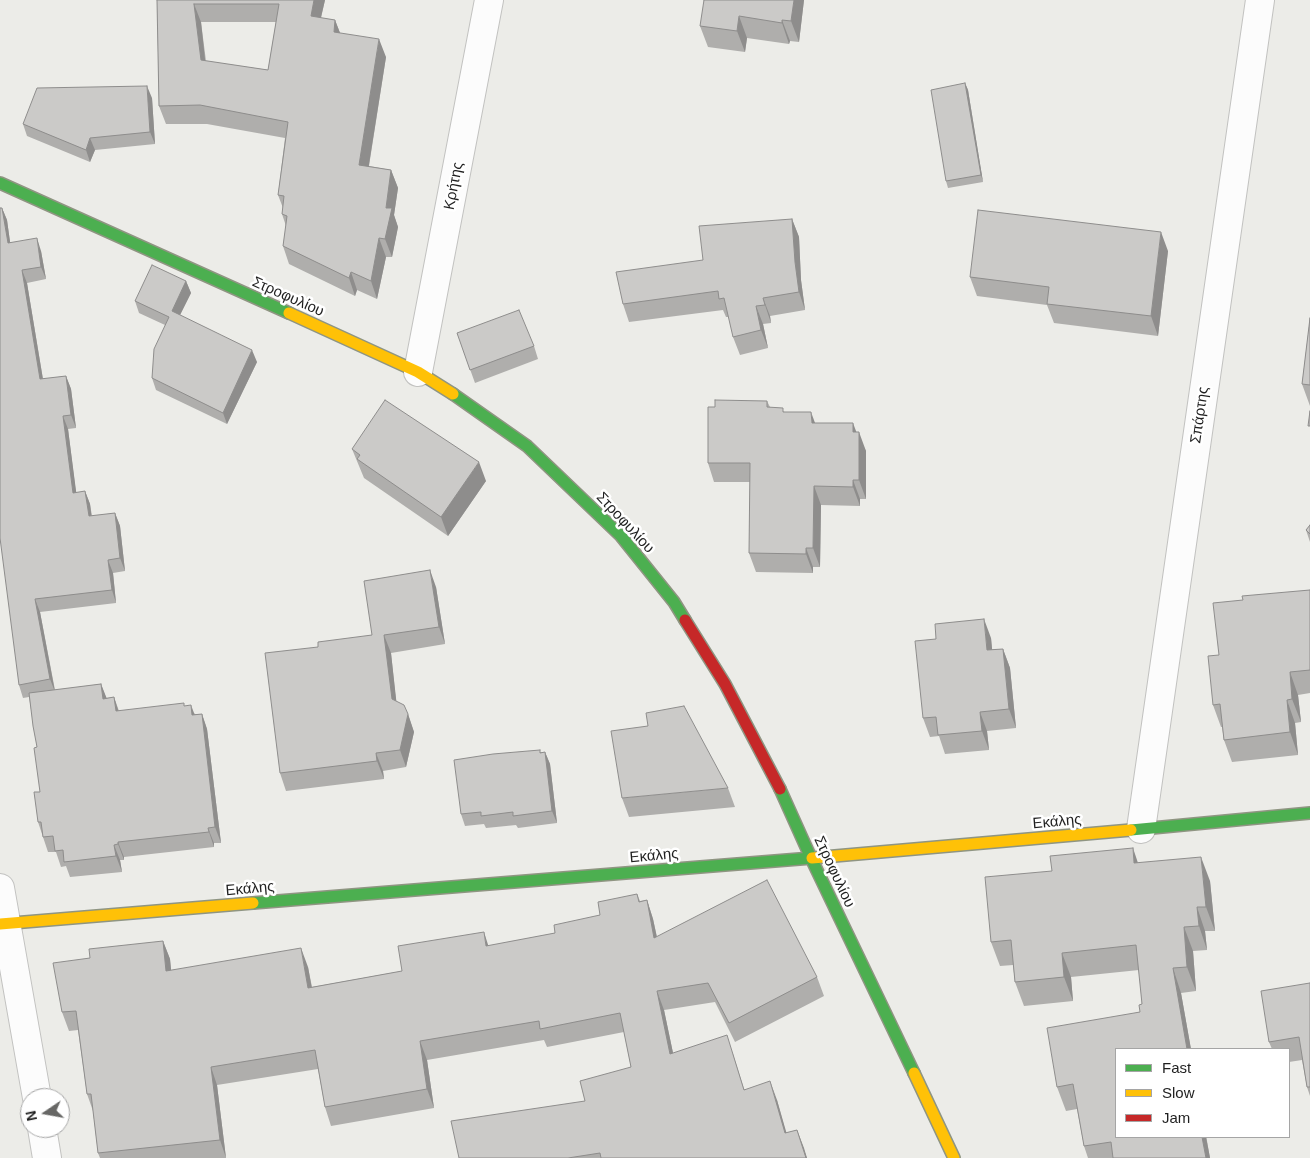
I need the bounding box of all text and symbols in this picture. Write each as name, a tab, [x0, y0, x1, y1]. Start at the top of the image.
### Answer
street label: Κρήτης	[441, 161, 467, 211]
street label: Στροφυλίου	[249, 273, 327, 321]
street label: Σπάρτης	[1187, 385, 1213, 445]
street label: Στροφυλίου	[592, 489, 658, 557]
street label: Εκάλης	[1032, 811, 1082, 833]
street label: Στροφυλίου	[810, 833, 858, 911]
street label: Εκάλης	[629, 845, 679, 867]
street label: Εκάλης	[225, 878, 275, 900]
legend	[1115, 1048, 1290, 1138]
text: Fast	[1162, 1059, 1191, 1076]
text: Slow	[1162, 1084, 1195, 1101]
north arrow	[20, 1088, 70, 1138]
text: N	[22, 1109, 40, 1123]
text: Jam	[1162, 1109, 1190, 1126]

